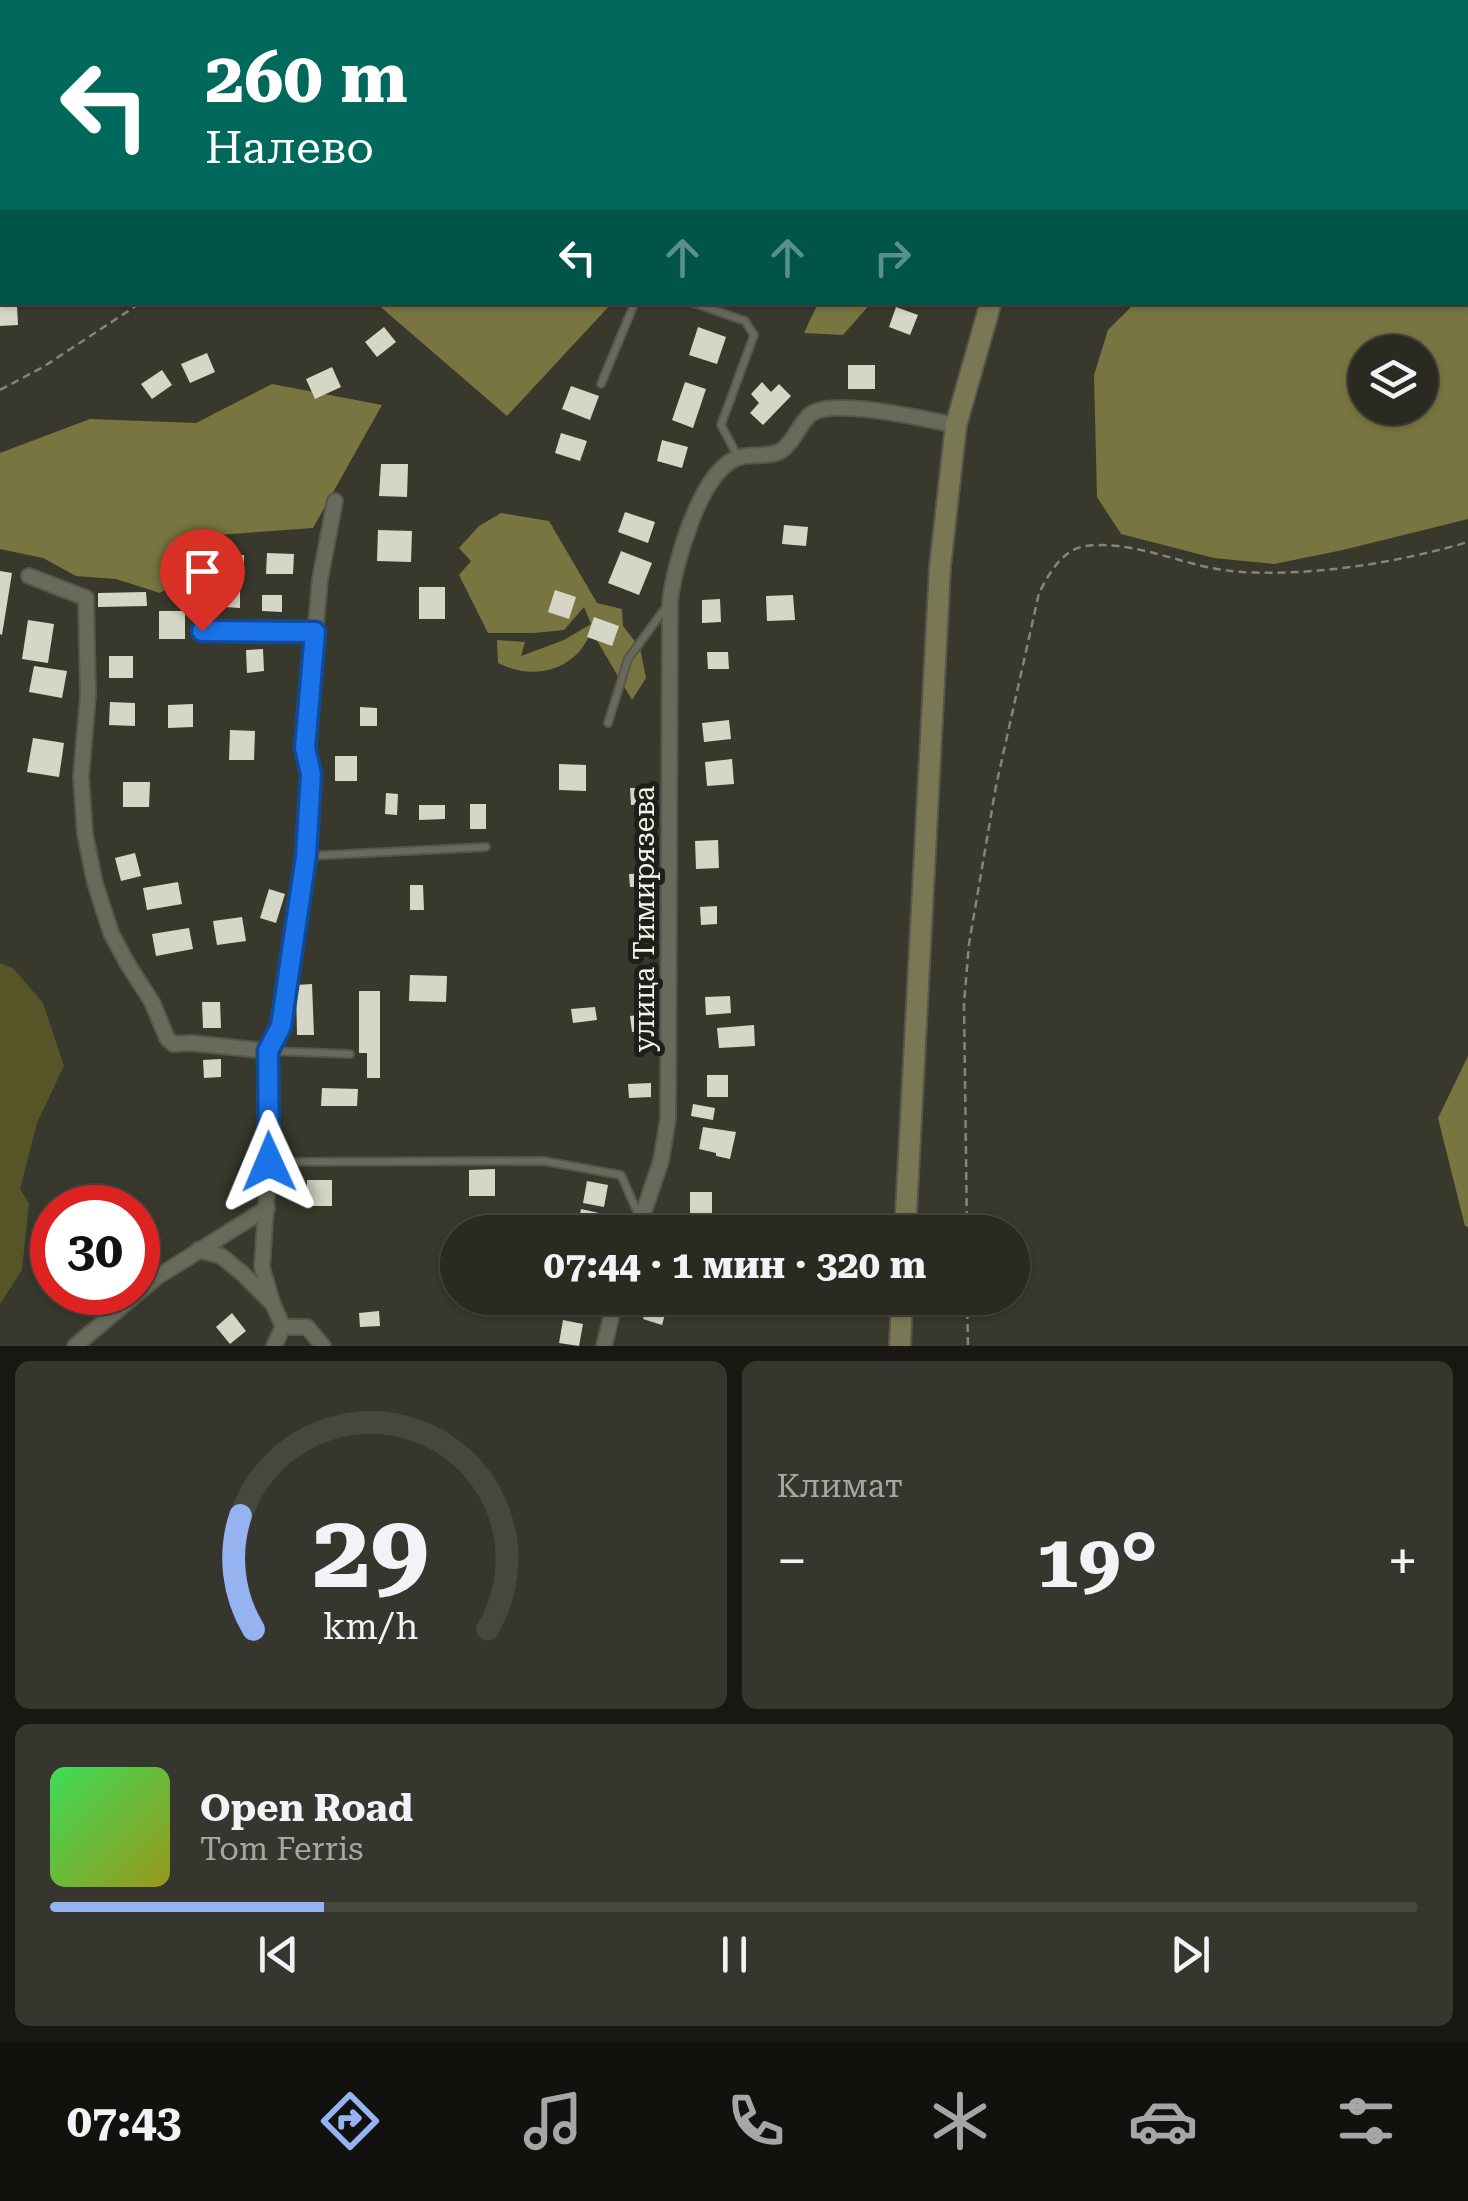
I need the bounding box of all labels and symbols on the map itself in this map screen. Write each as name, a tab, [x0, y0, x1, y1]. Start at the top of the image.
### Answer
pin	[160, 529, 245, 632]
street label: улица Тимирязева	[628, 786, 661, 1052]
position arrow	[217, 1110, 321, 1214]
speed limit sign: 30	[30, 1185, 160, 1315]

